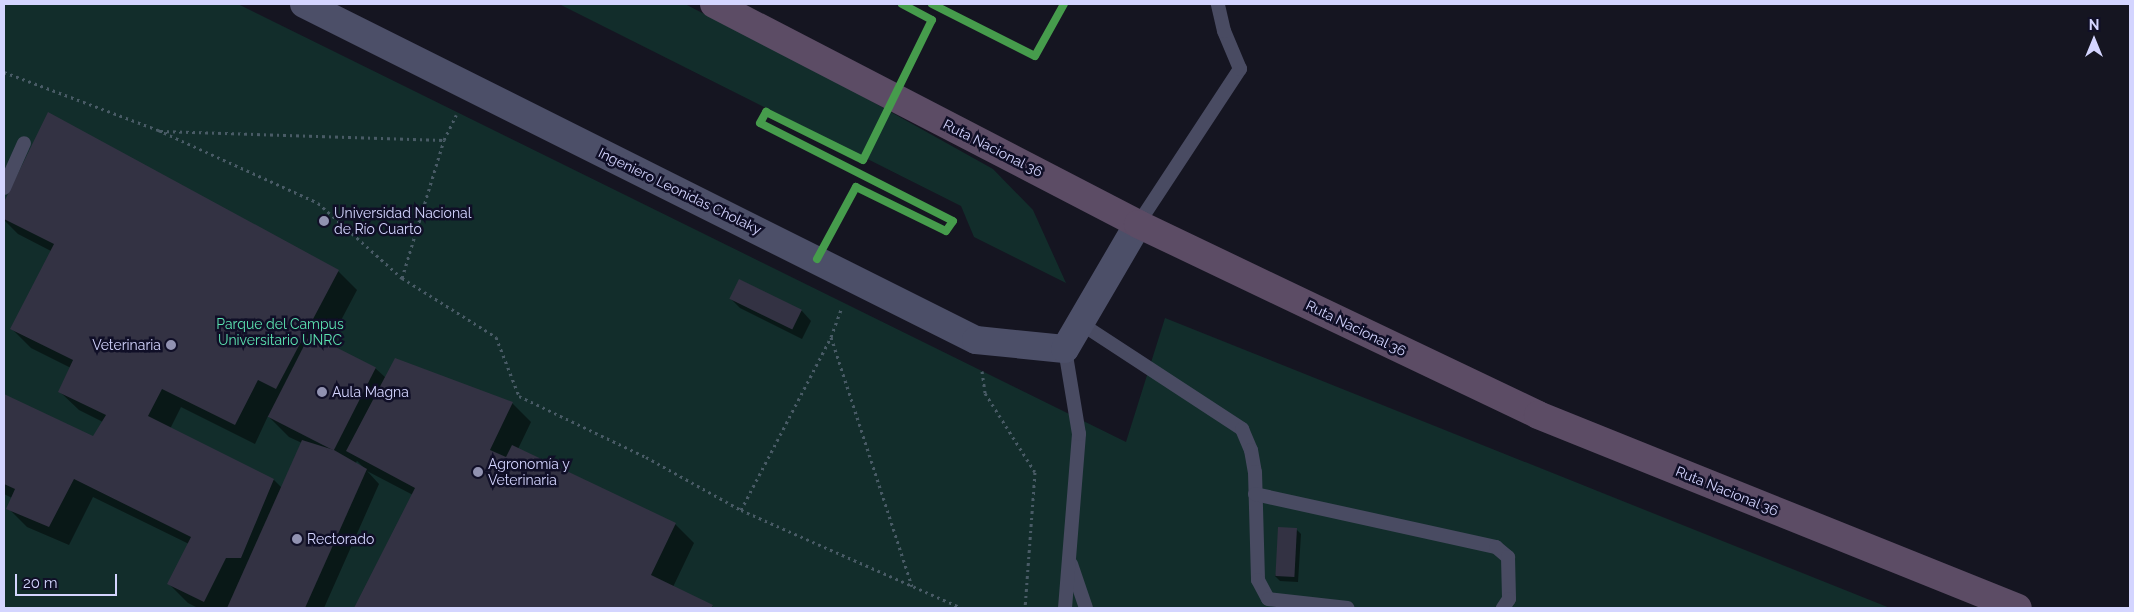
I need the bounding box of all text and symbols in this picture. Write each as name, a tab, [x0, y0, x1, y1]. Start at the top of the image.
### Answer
north arrow	[2069, 15, 2119, 65]
text: N	[2089, 17, 2099, 33]
street label: Ruta Nacional 36	[940, 116, 1046, 180]
street label: Ingeniero Leonidas Cholaky	[596, 144, 764, 238]
place label: Universidad Nacional de Río Cuarto	[334, 205, 472, 238]
marker: Universidad Nacional de Río Cuarto	[318, 215, 330, 227]
street label: Ruta Nacional 36	[1303, 296, 1409, 360]
park label: Parque del Campus Universitario UNRC	[216, 316, 344, 348]
place label: Veterinaria	[92, 337, 161, 353]
marker: Veterinaria	[165, 339, 177, 351]
place label: Aula Magna	[332, 384, 409, 400]
marker: Aula Magna	[316, 386, 328, 398]
place label: Agronomía y Veterinaria	[488, 456, 570, 488]
street label: Ruta Nacional 36	[1673, 463, 1781, 519]
marker: Agronomía y Veterinaria	[472, 466, 484, 478]
place label: Rectorado	[307, 531, 374, 547]
marker: Rectorado	[291, 533, 303, 545]
scale bar	[18, 564, 120, 596]
text: 20 m	[23, 574, 58, 592]

